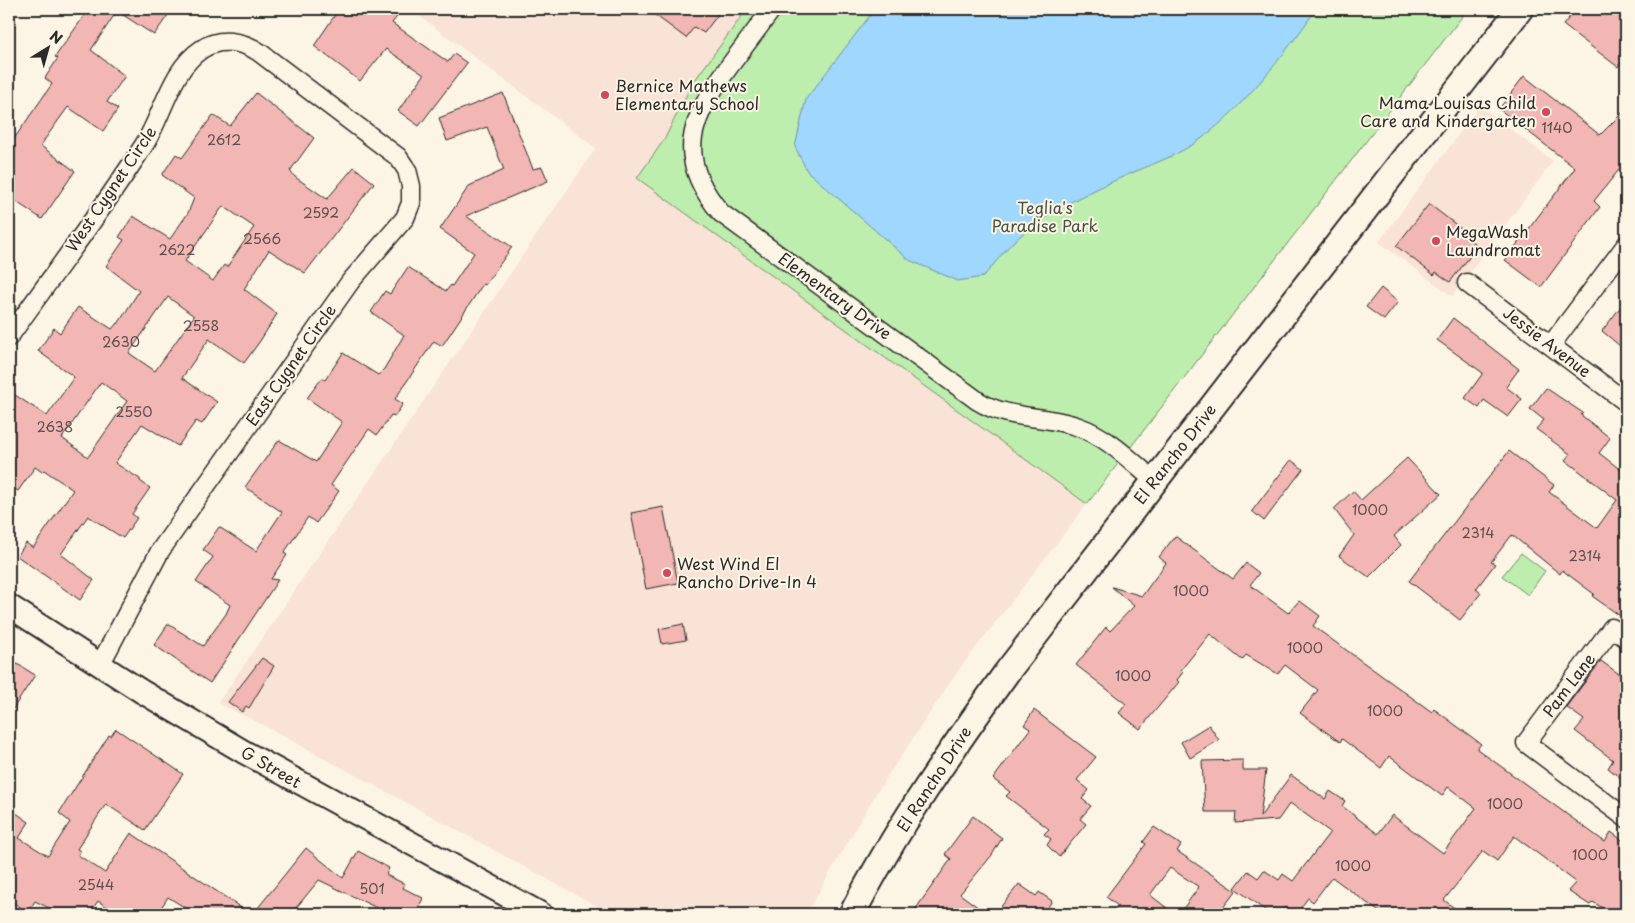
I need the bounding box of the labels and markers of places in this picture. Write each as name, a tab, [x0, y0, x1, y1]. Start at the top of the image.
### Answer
place label: Bernice Mathews Elementary School	[615, 73, 759, 115]
marker: Bernice Mathews Elementary School	[599, 89, 611, 101]
place label: Mama Louisas Child Care and Kindergarten	[1360, 90, 1536, 132]
marker: Mama Louisas Child Care and Kindergarten	[1540, 106, 1552, 118]
place label: MegaWash Laundromat	[1446, 219, 1541, 261]
marker: MegaWash Laundromat	[1430, 235, 1442, 247]
place label: West Wind El Rancho Drive-In 4	[677, 551, 817, 593]
marker: West Wind El Rancho Drive-In 4	[661, 567, 673, 579]

